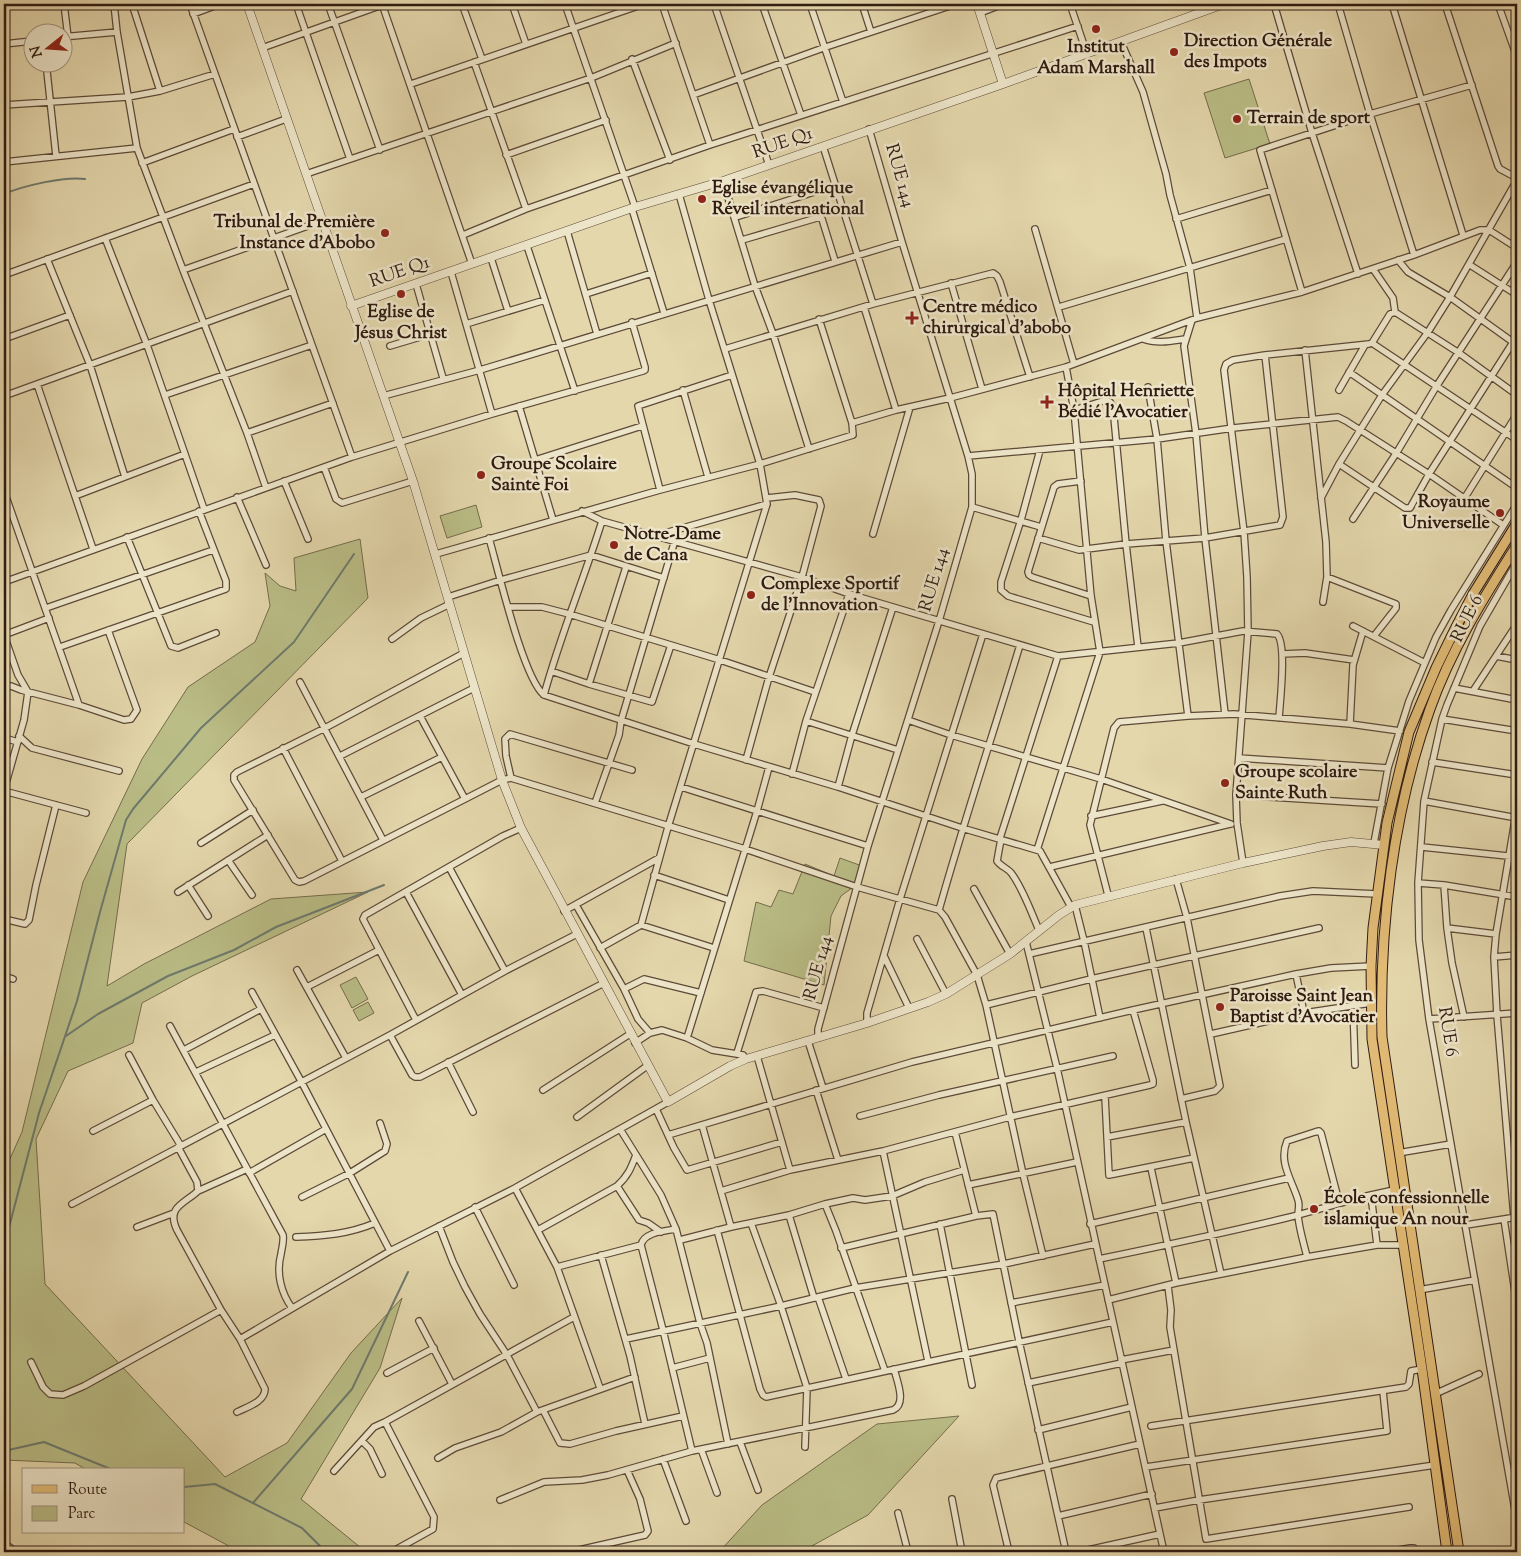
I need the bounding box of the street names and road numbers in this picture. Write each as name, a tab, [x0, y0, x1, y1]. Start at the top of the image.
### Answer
street label: RUE Q1	[749, 122, 817, 166]
street label: RUE 144	[877, 141, 921, 211]
street label: RUE Q1	[366, 251, 434, 295]
street label: RUE 144	[913, 545, 957, 615]
street label: RUE 6	[1445, 591, 1491, 647]
street label: RUE 144	[798, 933, 840, 1003]
street label: RUE 6	[1430, 1005, 1464, 1059]

